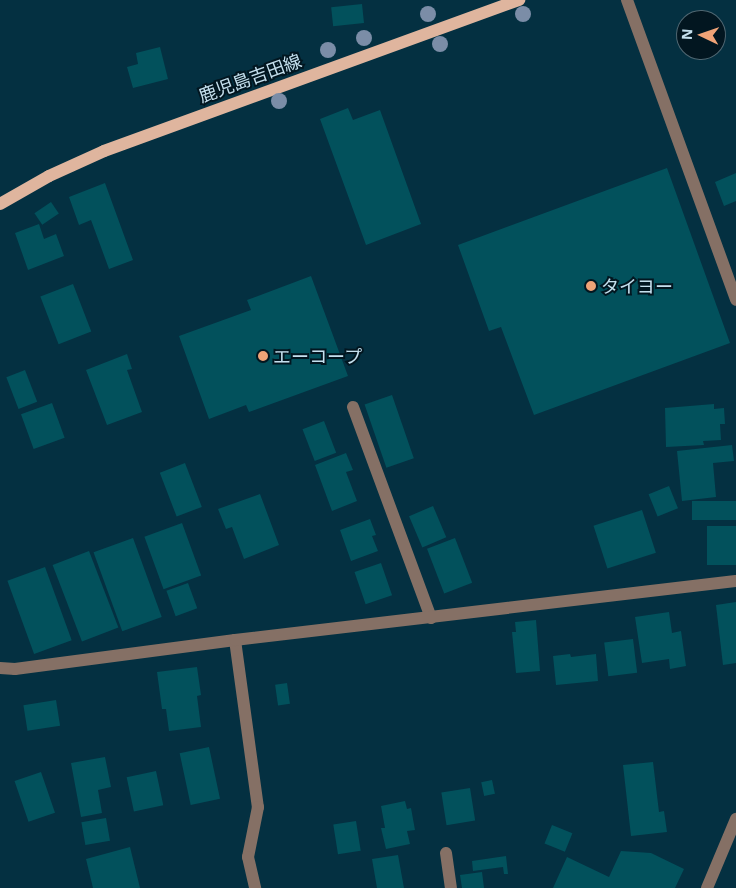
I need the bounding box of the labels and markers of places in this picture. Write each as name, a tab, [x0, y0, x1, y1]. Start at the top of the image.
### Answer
place label: タイヨー	[601, 275, 673, 297]
marker: タイヨー	[585, 280, 597, 292]
place label: エーコープ	[273, 345, 363, 367]
marker: エーコープ	[257, 350, 269, 362]

